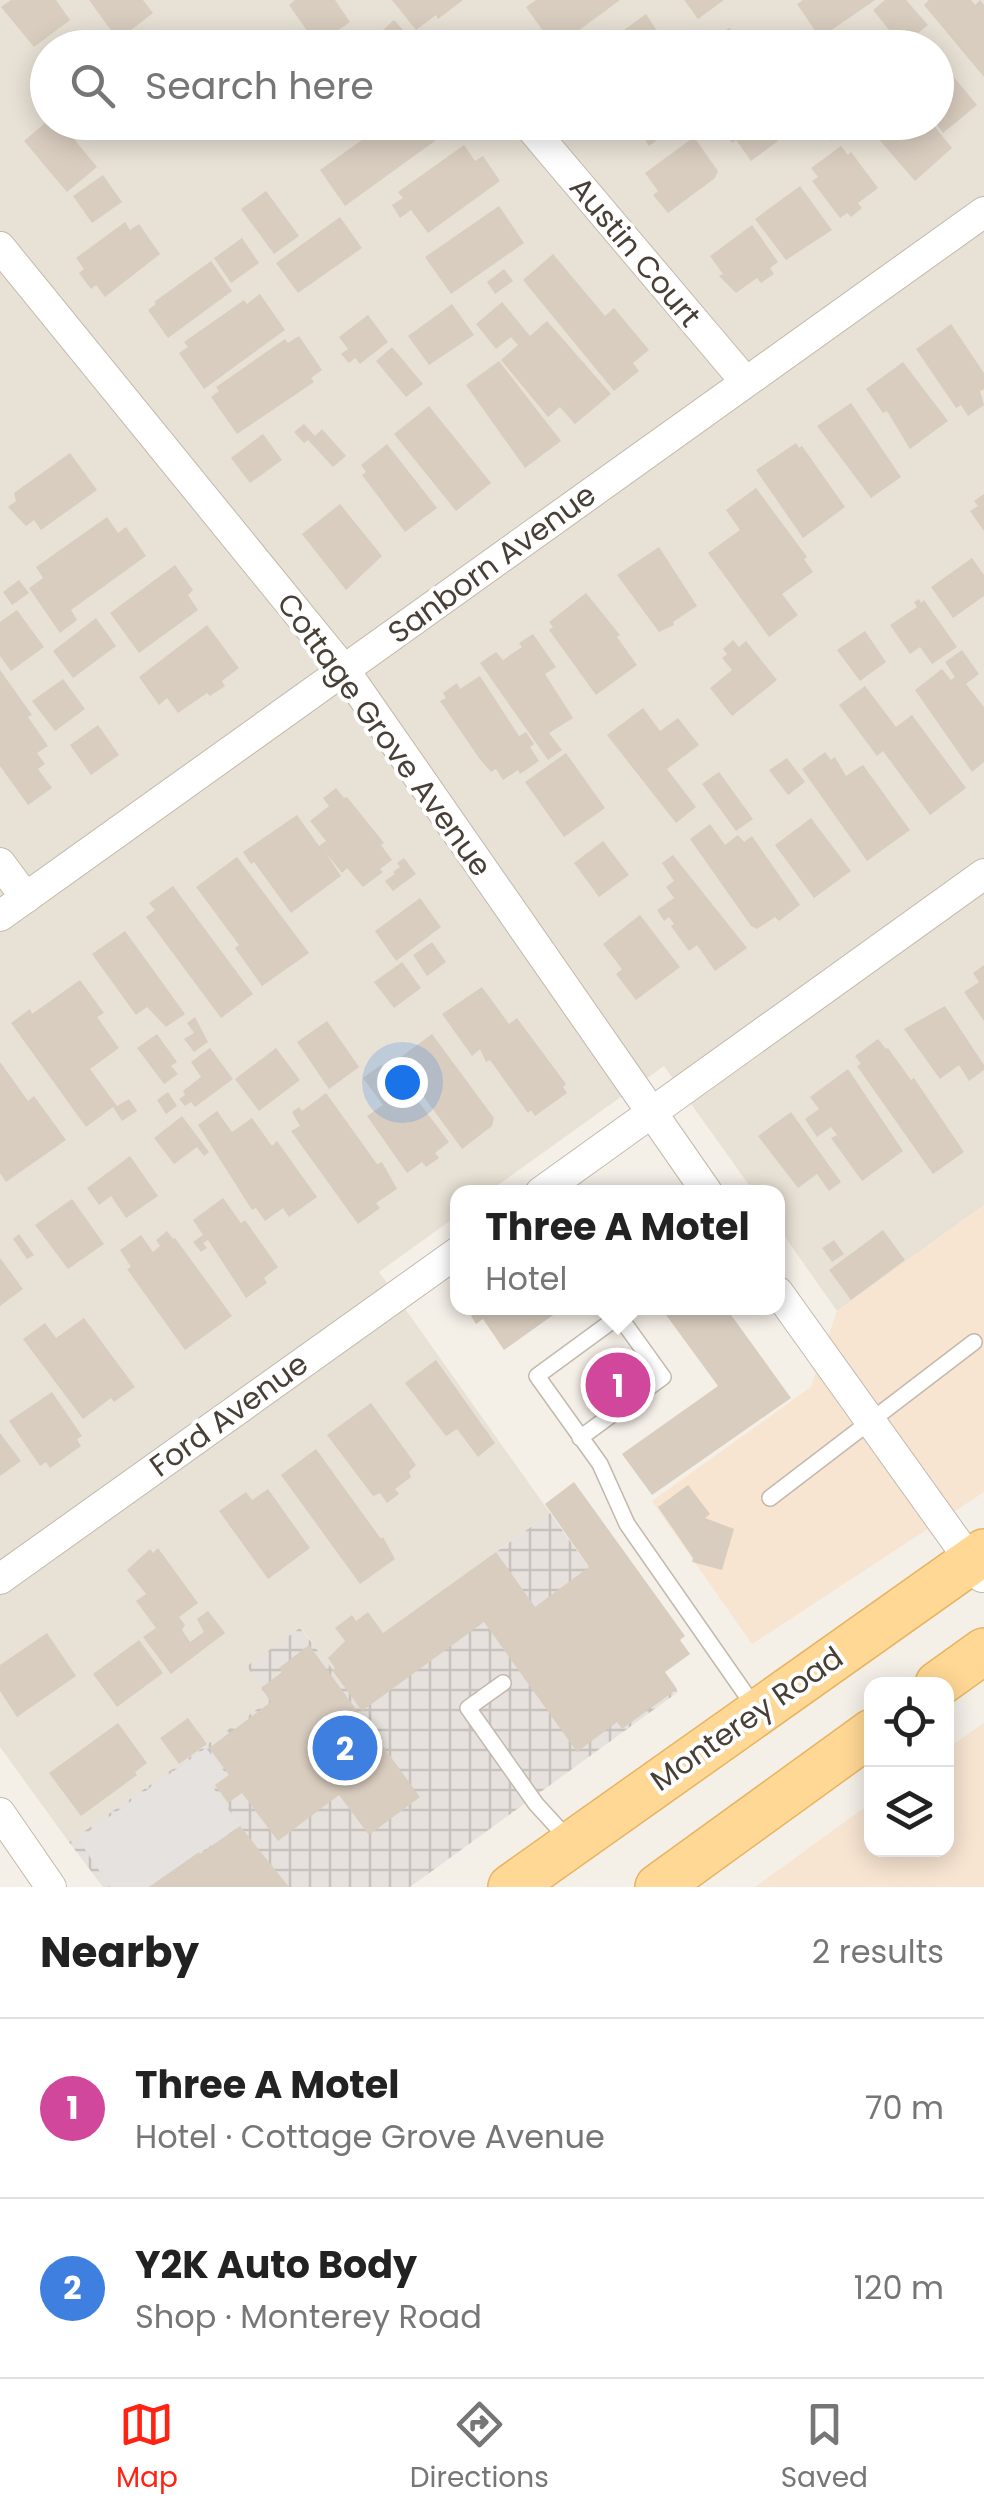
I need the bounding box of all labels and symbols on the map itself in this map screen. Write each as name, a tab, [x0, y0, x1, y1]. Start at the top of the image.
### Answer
street label: Austin Court	[560, 167, 711, 336]
street label: Sanborn Avenue	[379, 473, 605, 654]
street label: Cottage Grove Avenue	[267, 584, 502, 885]
your location	[377, 1057, 428, 1108]
street label: Ford Avenue	[141, 1342, 317, 1487]
pin: 1	[586, 1348, 650, 1422]
street label: Monterey Road	[642, 1636, 852, 1801]
pin: 2	[312, 1710, 378, 1786]

